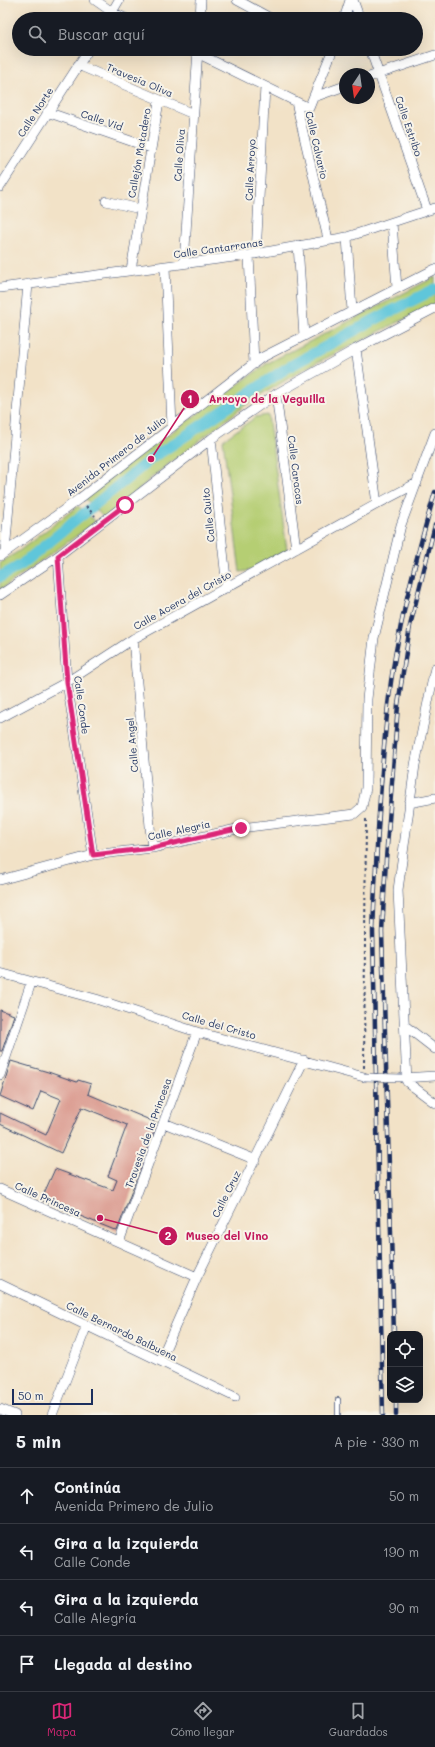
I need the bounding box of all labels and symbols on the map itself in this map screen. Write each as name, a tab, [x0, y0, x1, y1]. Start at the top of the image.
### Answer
street label: Travesía Oliva	[105, 60, 175, 100]
north arrow	[339, 68, 375, 104]
street label: Calle Norte	[14, 84, 56, 140]
street label: Calle Estribo	[392, 94, 426, 158]
street label: Calle Vid	[79, 106, 125, 134]
street label: Callejón Matadero	[124, 107, 154, 199]
street label: Calle Calvario	[302, 110, 332, 180]
street label: Calle Oliva	[170, 128, 188, 182]
street label: Calle Arroyo	[241, 139, 259, 201]
street label: Calle Cantarranas	[172, 235, 264, 261]
callout: Arroyo de la Veguilla	[180, 387, 333, 410]
text: 1	[187, 390, 193, 406]
text: Arroyo de la Veguilla	[209, 391, 326, 406]
street label: Avenida Primero de Julio	[63, 413, 169, 499]
street label: Calle Caracas	[285, 435, 307, 505]
street label: Calle Quito	[198, 487, 218, 543]
route start	[116, 496, 134, 514]
street label: Calle Acera del Cristo	[131, 567, 233, 633]
street label: Calle Conde	[71, 675, 93, 735]
street label: Calle Angel	[123, 717, 141, 773]
street label: Calle Alegría	[146, 817, 212, 843]
route end	[232, 819, 250, 837]
street label: Calle del Cristo	[180, 1008, 258, 1042]
street label: Travesía de la Princesa	[122, 1076, 174, 1190]
street label: Calle Cruz	[208, 1168, 244, 1220]
street label: Calle Princesa	[13, 1178, 83, 1220]
callout: Museo del Vino	[158, 1224, 276, 1247]
text: 2	[165, 1227, 172, 1243]
text: Museo del Vino	[186, 1228, 269, 1243]
street label: Calle Bernardo Balbuena	[64, 1298, 180, 1364]
scale bar	[12, 1387, 93, 1406]

